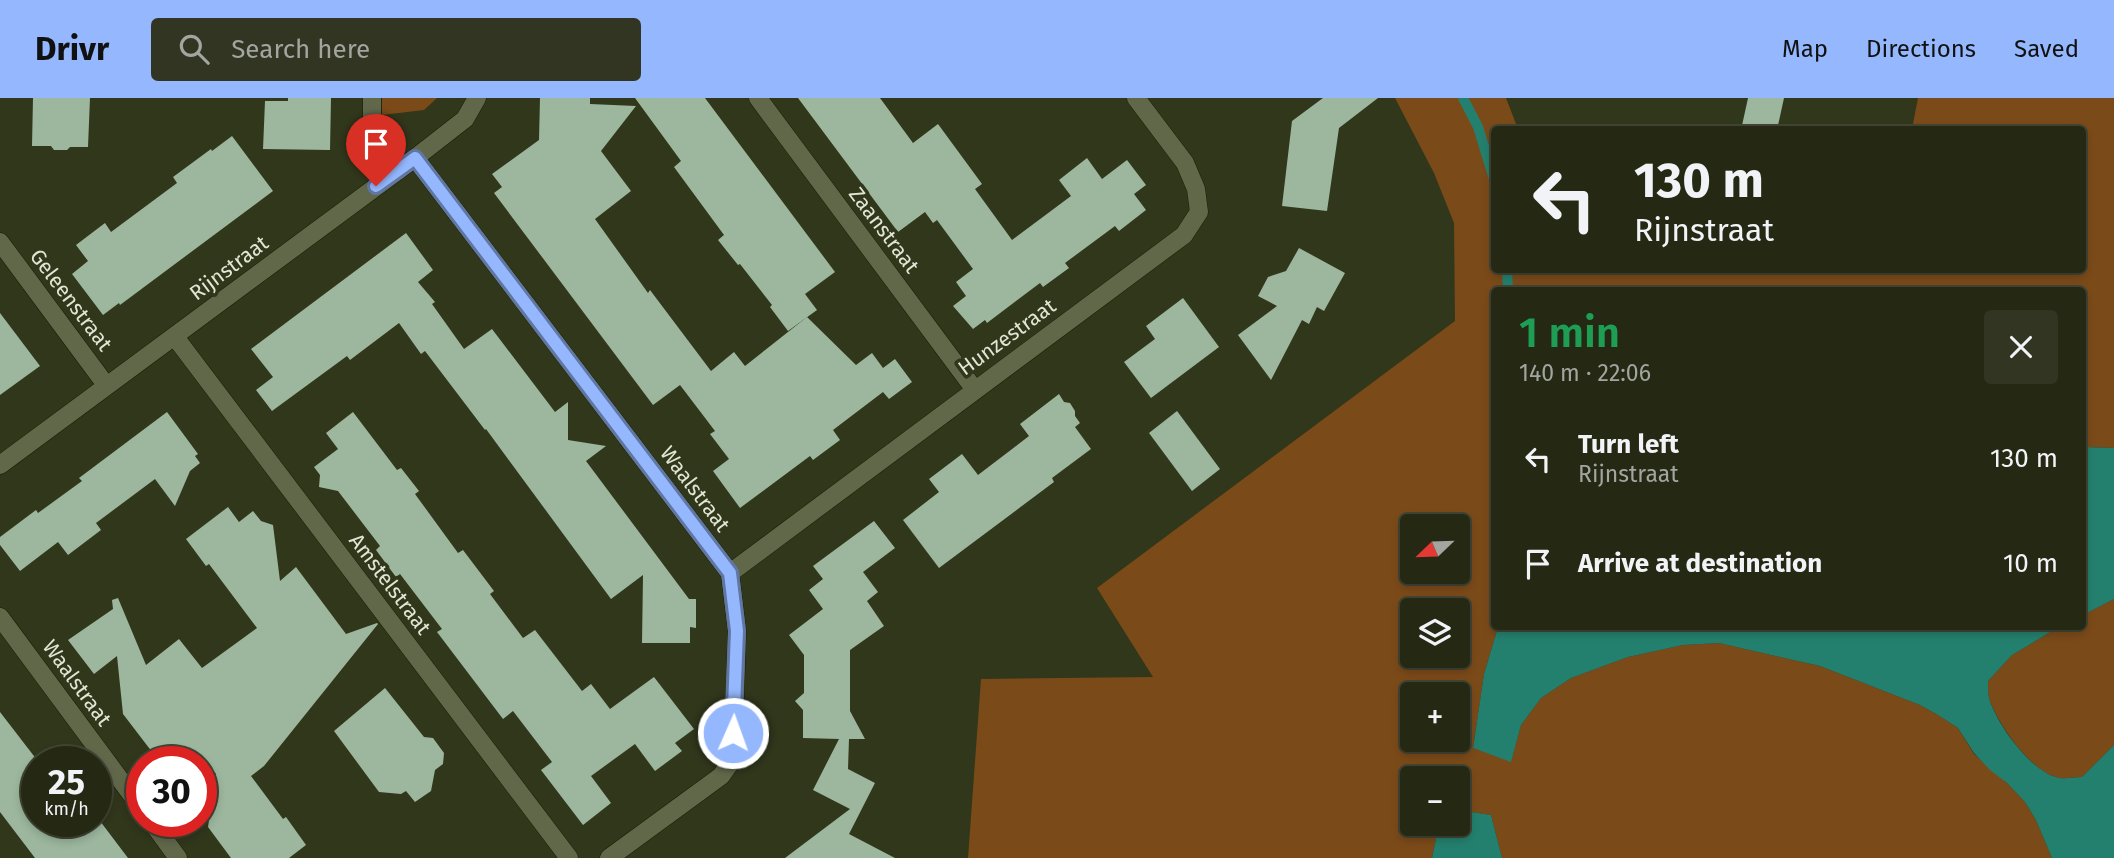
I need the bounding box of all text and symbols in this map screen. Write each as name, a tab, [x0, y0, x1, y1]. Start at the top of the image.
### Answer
search box	[151, 18, 641, 81]
text: Drivr	[35, 29, 109, 69]
icon: search	[175, 30, 213, 68]
text: Search here	[231, 34, 370, 65]
text: Map	[1782, 35, 1828, 63]
text: Directions	[1866, 35, 1976, 63]
text: Saved	[2014, 35, 2079, 63]
pin	[346, 114, 406, 186]
icon: arrive	[357, 125, 395, 163]
text: 130 m	[1634, 151, 1764, 210]
icon: left	[1519, 154, 1610, 245]
street label: Zaanstraat	[843, 182, 925, 278]
text: Rijnstraat	[1634, 211, 1774, 249]
street label: Rijnstraat	[184, 230, 274, 306]
street label: Geleenstraat	[24, 244, 118, 356]
street label: Hunzestraat	[953, 293, 1061, 381]
text: 1 min	[1519, 308, 1620, 358]
button: close	[1984, 310, 2058, 384]
text: 140 m · 22:06	[1519, 359, 1651, 387]
text: Turn left	[1578, 429, 1679, 460]
icon: left	[1519, 440, 1557, 478]
street label: Waalstraat	[654, 441, 736, 537]
text: 130 m	[1990, 443, 2058, 474]
text: Rijnstraat	[1578, 460, 1679, 488]
north arrow	[1400, 514, 1470, 584]
map controls	[1400, 514, 1470, 836]
street label: Amstelstraat	[344, 528, 437, 640]
icon: arrive	[1519, 545, 1557, 583]
text: Arrive at destination	[1578, 548, 1822, 579]
text: 10 m	[2003, 548, 2058, 579]
button: layers	[1400, 598, 1470, 668]
street label: Waalstraat	[37, 635, 117, 732]
button: +	[1400, 682, 1470, 752]
position arrow	[696, 696, 770, 770]
speed limit sign: 30	[126, 746, 217, 837]
text: 25	[48, 761, 85, 803]
button: −	[1400, 766, 1470, 836]
text: km/h	[44, 798, 89, 820]

